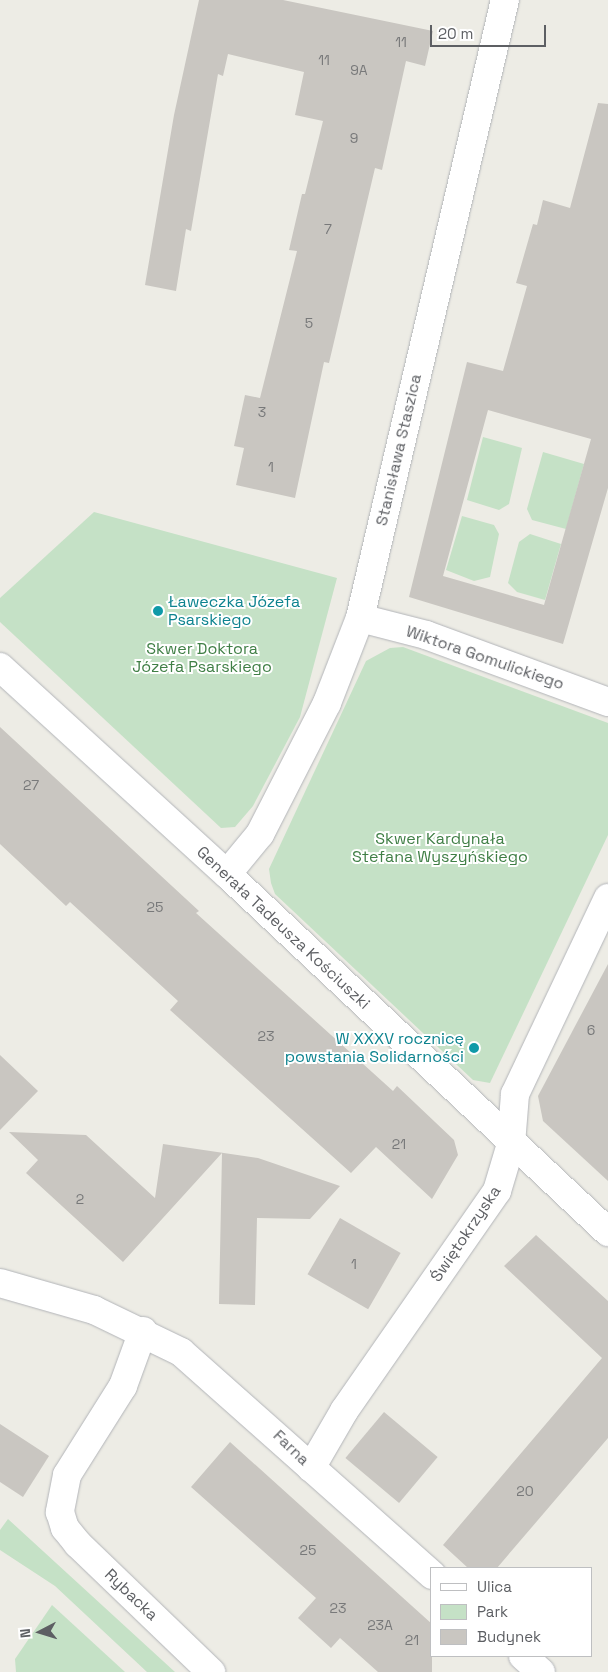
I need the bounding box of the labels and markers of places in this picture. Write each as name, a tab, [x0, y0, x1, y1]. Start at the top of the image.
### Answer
place label: Ławeczka Józefa Psarskiego	[168, 592, 300, 630]
marker: Ławeczka Józefa Psarskiego	[152, 605, 164, 617]
place label: W XXXV rocznicę powstania Solidarności	[285, 1029, 464, 1067]
marker: W XXXV rocznicę powstania Solidarności	[468, 1042, 480, 1054]

